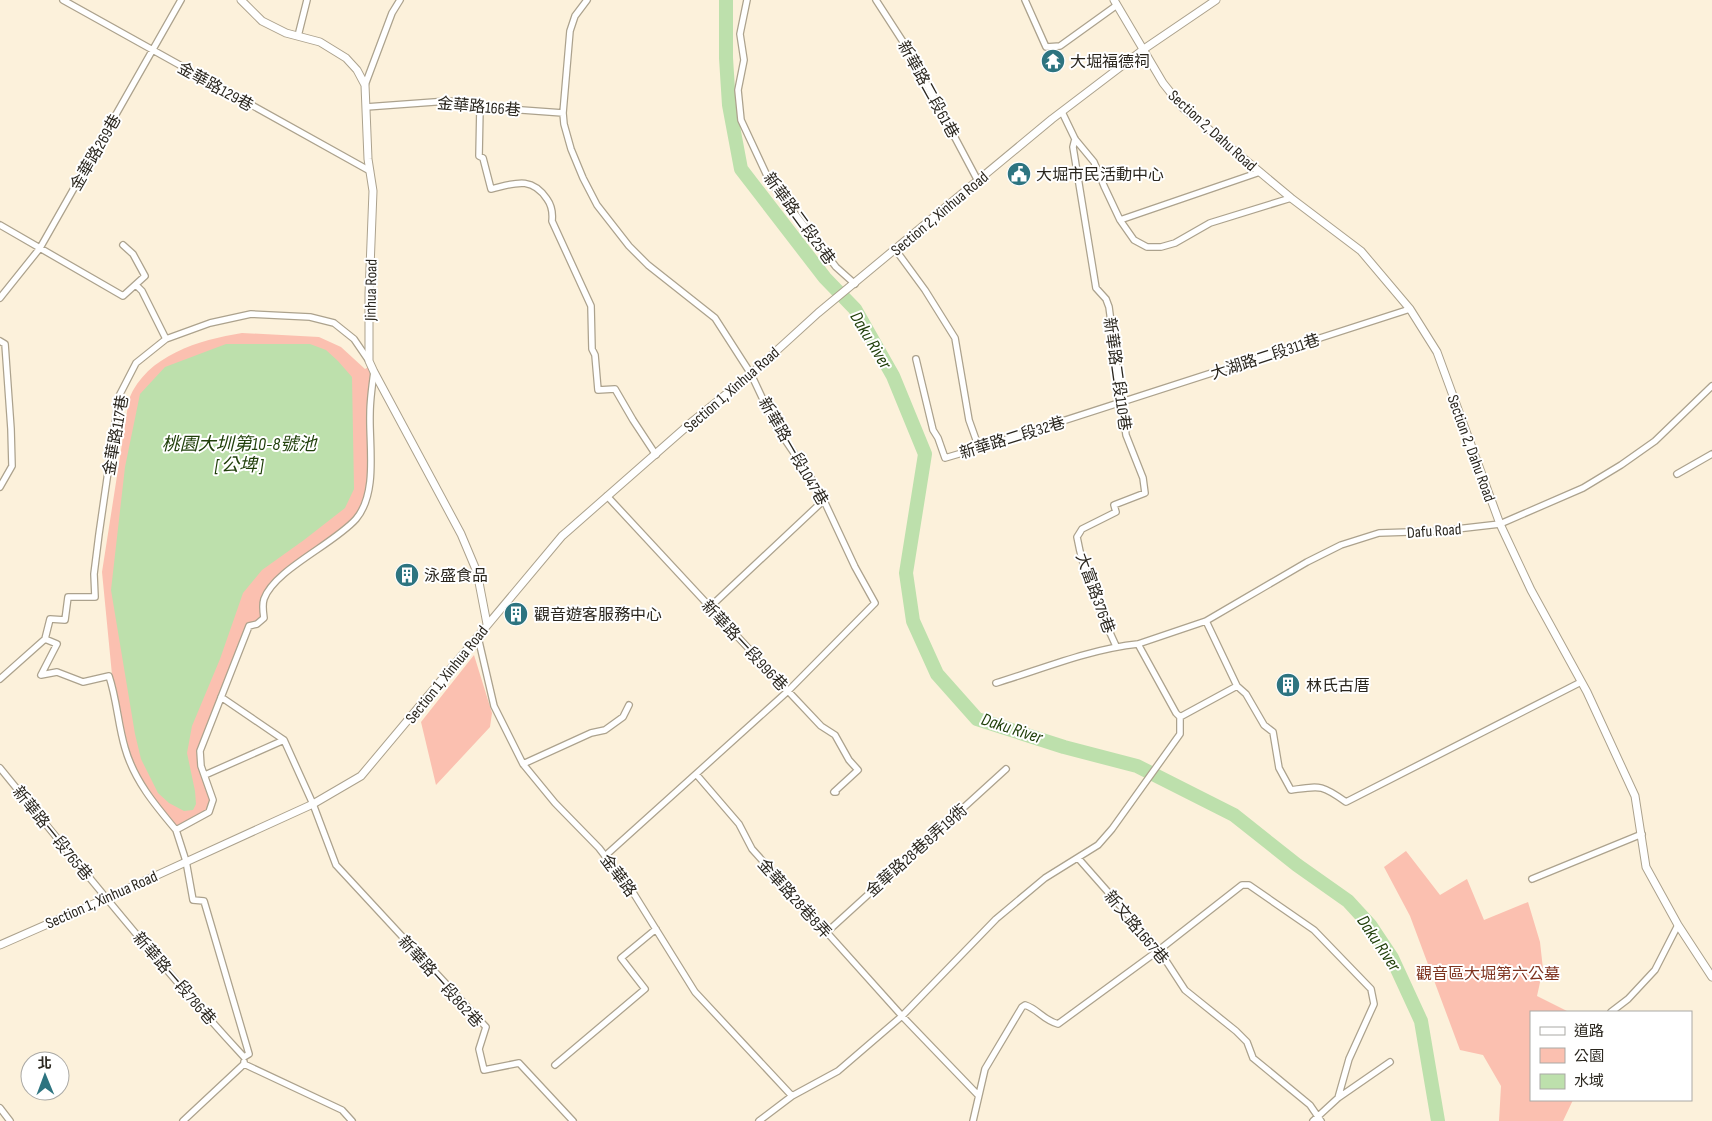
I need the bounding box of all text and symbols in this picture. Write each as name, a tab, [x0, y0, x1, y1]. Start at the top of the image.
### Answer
street label: 新華路二段61巷	[893, 38, 962, 142]
temple icon: 大堀福德祠	[1040, 48, 1066, 74]
place label: 大堀福德祠	[1070, 53, 1150, 72]
street label: 金華路129巷	[174, 59, 256, 116]
street label: Section 2, Dahu Road	[1164, 86, 1260, 176]
street label: 金華路166巷	[436, 94, 521, 121]
street label: 金華路269巷	[67, 111, 126, 194]
public building icon: 大堀市民活動中心	[1006, 161, 1032, 187]
place label: 大堀市民活動中心	[1036, 166, 1164, 185]
street label: Section 2, Xinhua Road	[887, 168, 992, 260]
street label: 新華路二段25巷	[759, 169, 839, 269]
street label: Jinhua Road	[361, 259, 382, 322]
water label: Daku River	[845, 308, 896, 373]
street label: 新華路二段110巷	[1099, 316, 1134, 432]
street label: 大湖路二段311巷	[1208, 331, 1323, 384]
street label: Section 1, Xinhua Road	[680, 343, 784, 437]
street label: Section 2, Dahu Road	[1442, 392, 1499, 505]
street label: 金華路117巷	[100, 393, 133, 477]
street label: 新華路一段1047巷	[754, 394, 831, 509]
street label: 新華路二段32巷	[957, 413, 1067, 463]
water label: 桃園大圳第10-8號池 [ 公埤 ]	[162, 434, 318, 476]
street label: Dafu Road	[1406, 520, 1462, 543]
street label: 大富路376巷	[1071, 551, 1118, 636]
building icon: 泳盛食品	[394, 562, 420, 588]
place label: 泳盛食品	[424, 567, 488, 586]
street label: 新華路一段996巷	[697, 597, 791, 695]
building icon: 觀音遊客服務中心	[503, 601, 529, 627]
place label: 觀音遊客服務中心	[534, 606, 662, 625]
street label: Section 1, Xinhua Road	[402, 622, 492, 728]
building icon: 林氏古厝	[1275, 672, 1301, 698]
place label: 林氏古厝	[1306, 677, 1370, 696]
water label: Daku River	[979, 709, 1046, 748]
street label: 新華路一段765巷	[8, 783, 96, 885]
street label: 金華路28巷8弄19衖	[863, 801, 971, 901]
street label: 金華路	[596, 851, 640, 901]
street label: 金華路28巷8弄	[753, 855, 835, 943]
street label: Section 1, Xinhua Road	[43, 867, 161, 934]
street label: 新文路1667巷	[1100, 887, 1172, 969]
water label: Daku River	[1352, 911, 1405, 976]
street label: 新華路一段786巷	[129, 929, 219, 1029]
street label: 新華路一段862巷	[394, 932, 486, 1032]
park label: 觀音區大堀第六公墓	[1416, 965, 1560, 984]
legend	[1530, 1011, 1692, 1101]
text: 道路	[1574, 1022, 1604, 1041]
text: 公園	[1574, 1047, 1604, 1066]
north arrow	[20, 1051, 70, 1101]
text: 北	[38, 1055, 52, 1072]
text: 水域	[1574, 1072, 1604, 1091]

